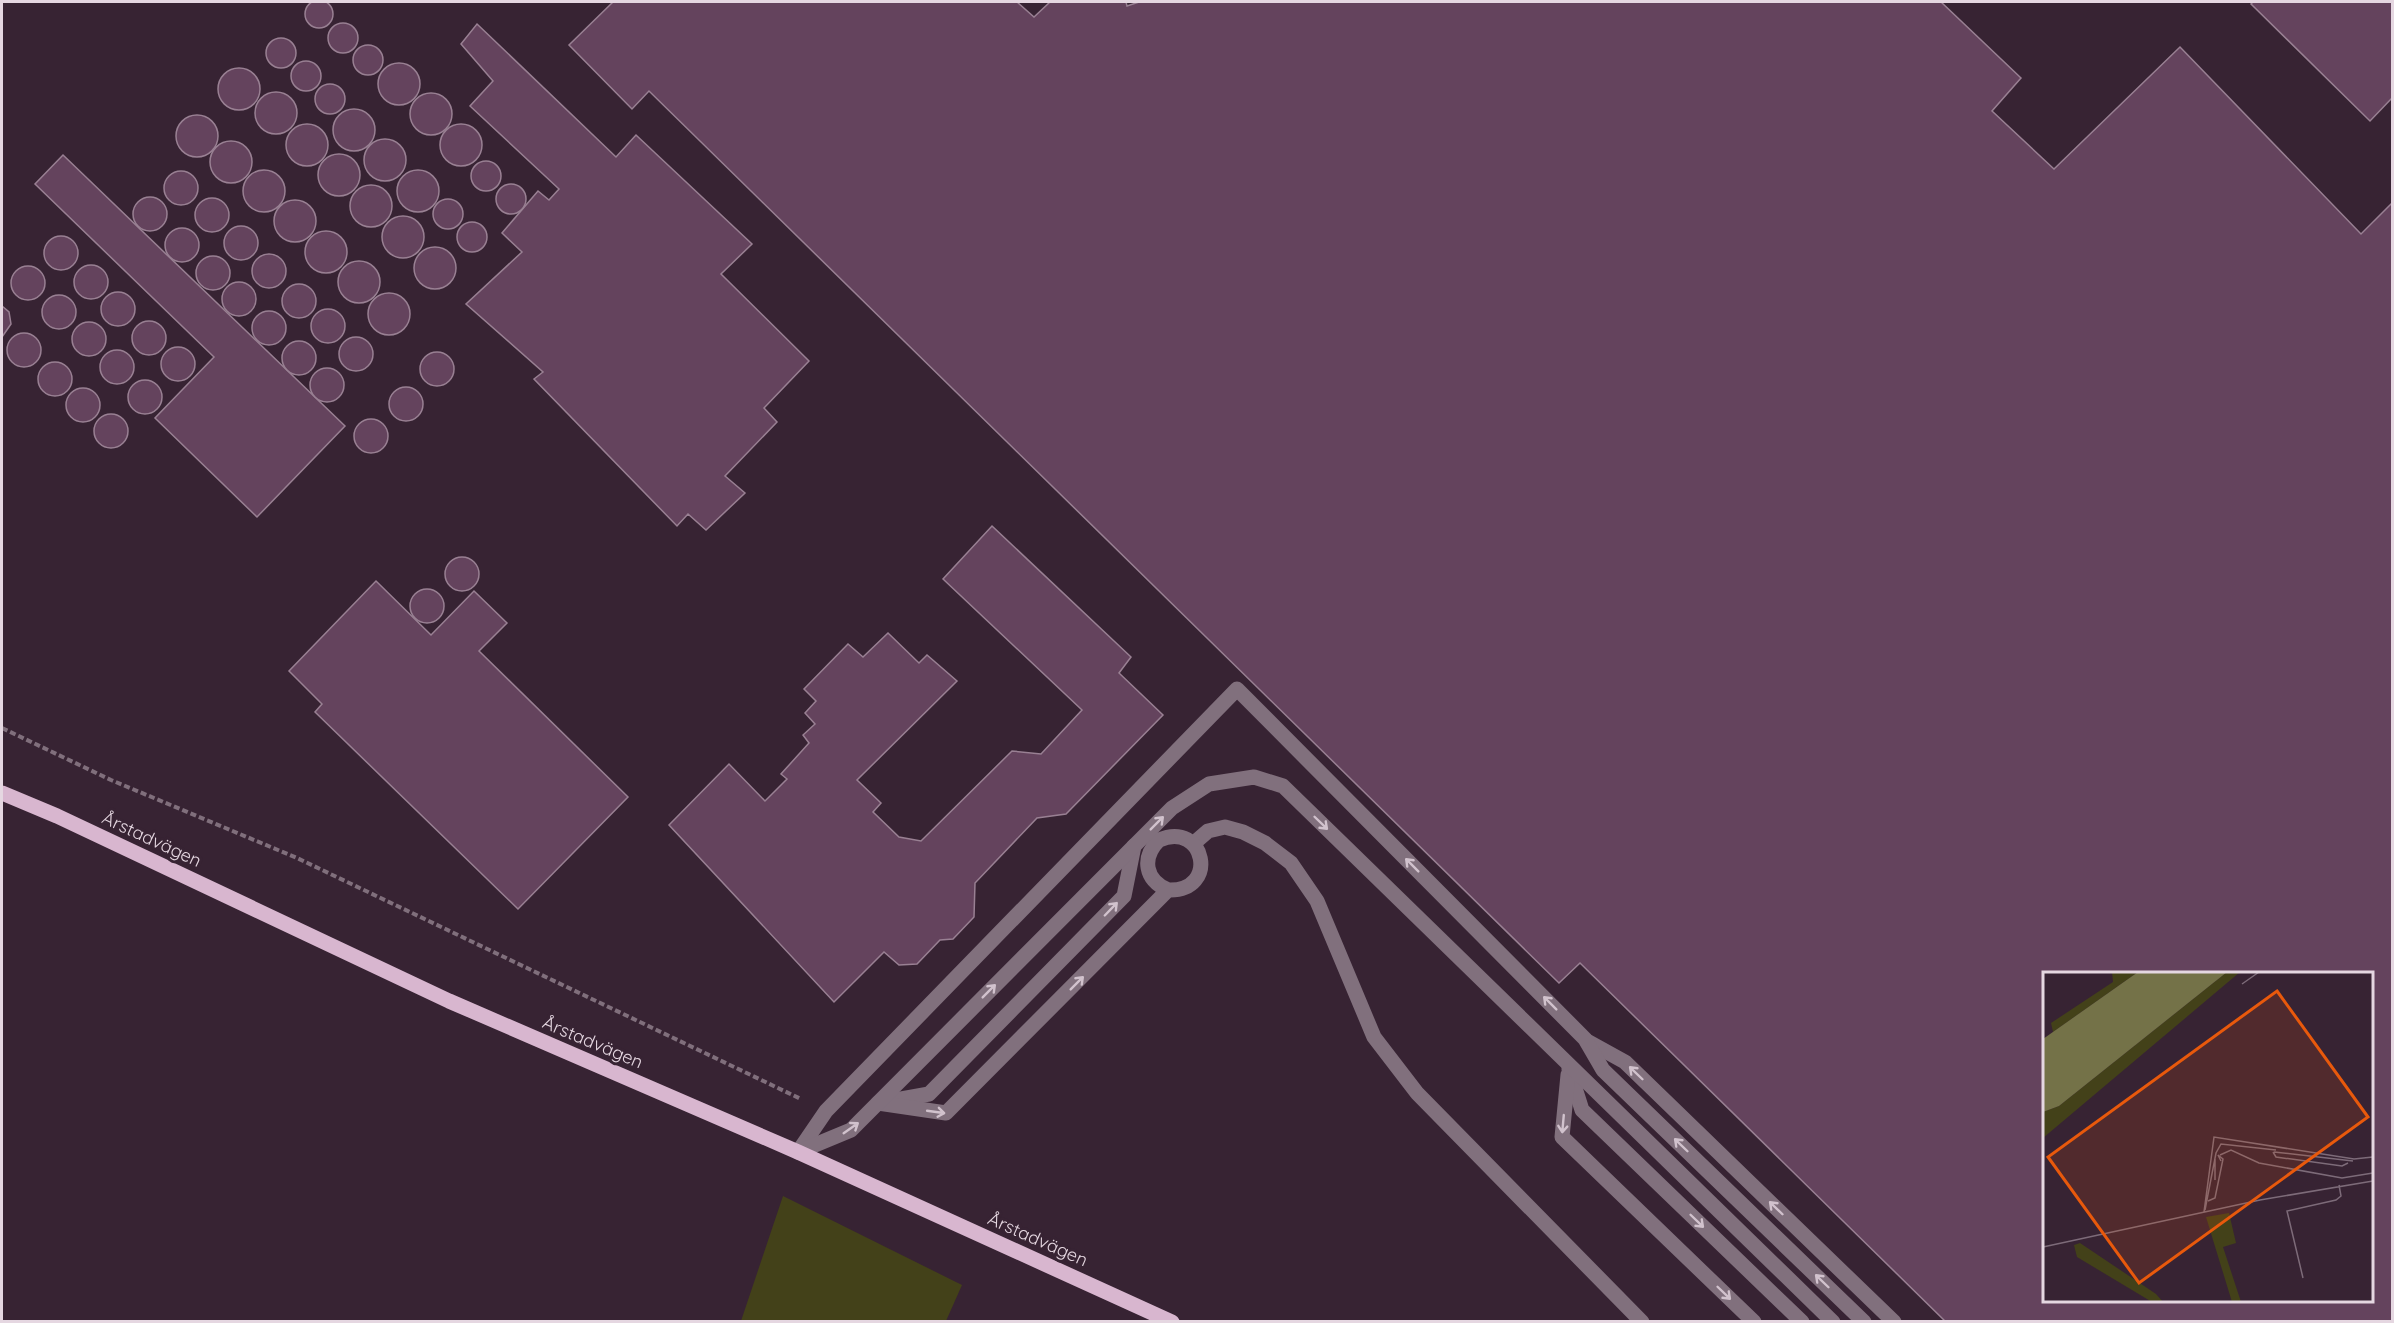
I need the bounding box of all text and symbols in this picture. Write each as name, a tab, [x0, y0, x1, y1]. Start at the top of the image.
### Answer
street label: Årstadvägen	[99, 806, 205, 872]
one-way arrow	[1150, 816, 1164, 831]
one-way arrow	[1314, 816, 1329, 831]
one-way arrow	[1405, 858, 1420, 873]
one-way arrow	[1104, 902, 1118, 917]
inset map	[2043, 972, 2373, 1302]
one-way arrow	[1070, 975, 1084, 990]
one-way arrow	[982, 983, 996, 998]
one-way arrow	[1542, 996, 1557, 1011]
street label: Årstadvägen	[539, 1011, 647, 1073]
one-way arrow	[1629, 1066, 1644, 1080]
one-way arrow	[926, 1106, 945, 1117]
one-way arrow	[1557, 1114, 1568, 1134]
one-way arrow	[843, 1122, 859, 1135]
one-way arrow	[1674, 1138, 1689, 1153]
one-way arrow	[1769, 1201, 1784, 1215]
street label: Årstadvägen	[985, 1207, 1091, 1271]
one-way arrow	[1689, 1213, 1704, 1227]
one-way arrow	[1814, 1274, 1829, 1288]
one-way arrow	[1716, 1285, 1731, 1300]

